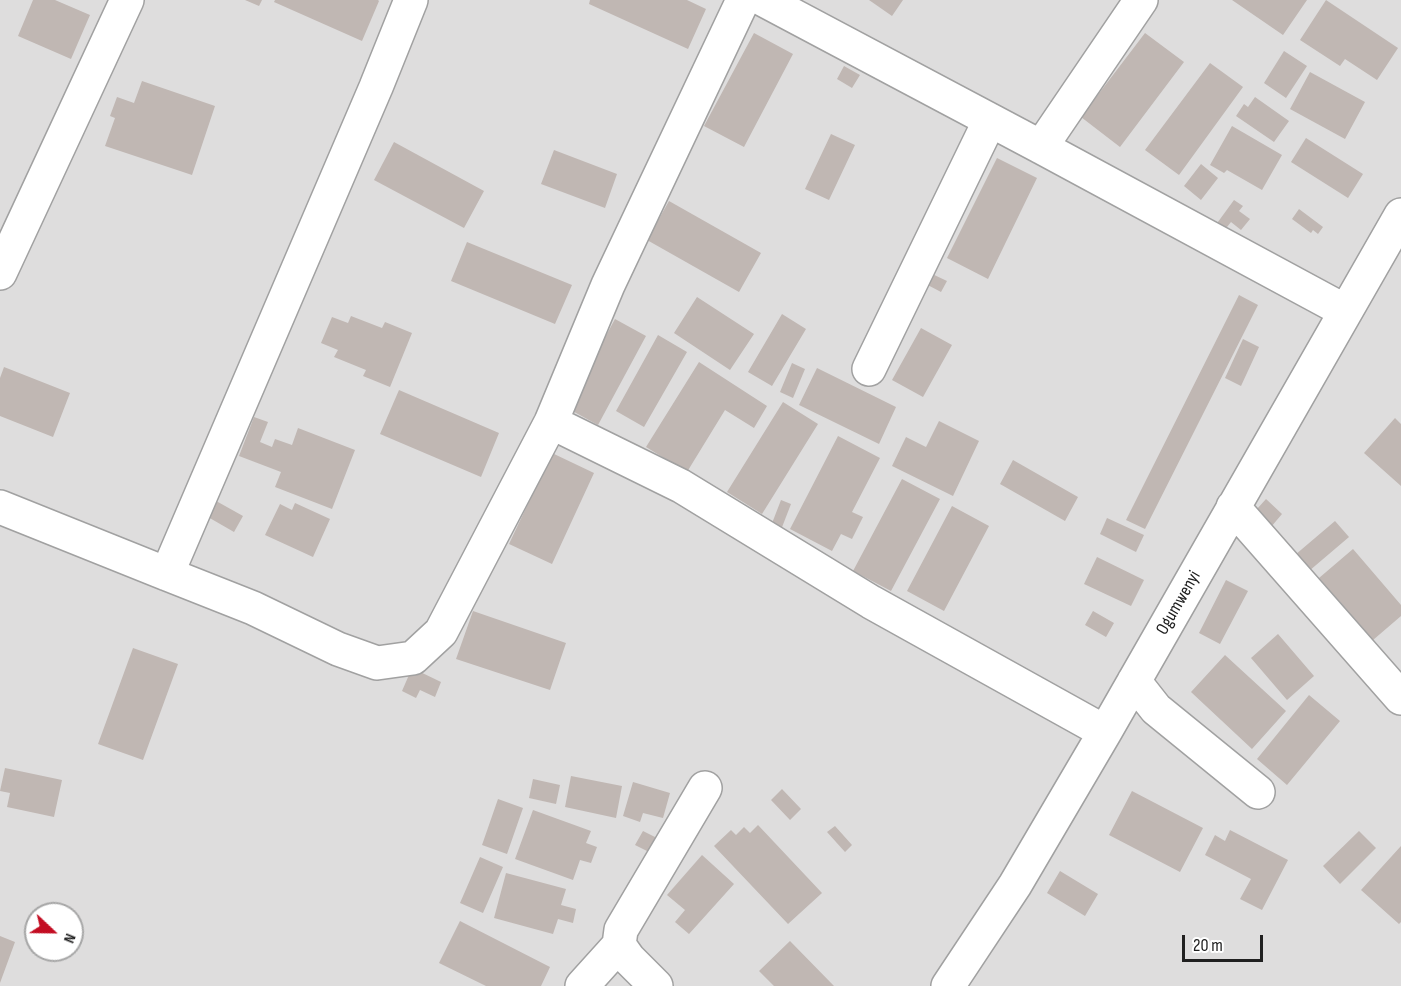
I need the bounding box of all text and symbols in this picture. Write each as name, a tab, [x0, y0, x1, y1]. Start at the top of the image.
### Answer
street label: Ogumwenyi	[1152, 567, 1206, 639]
north arrow	[24, 902, 84, 962]
scale bar	[1185, 923, 1266, 961]
text: N	[59, 931, 80, 946]
text: 20 m	[1193, 935, 1223, 956]

